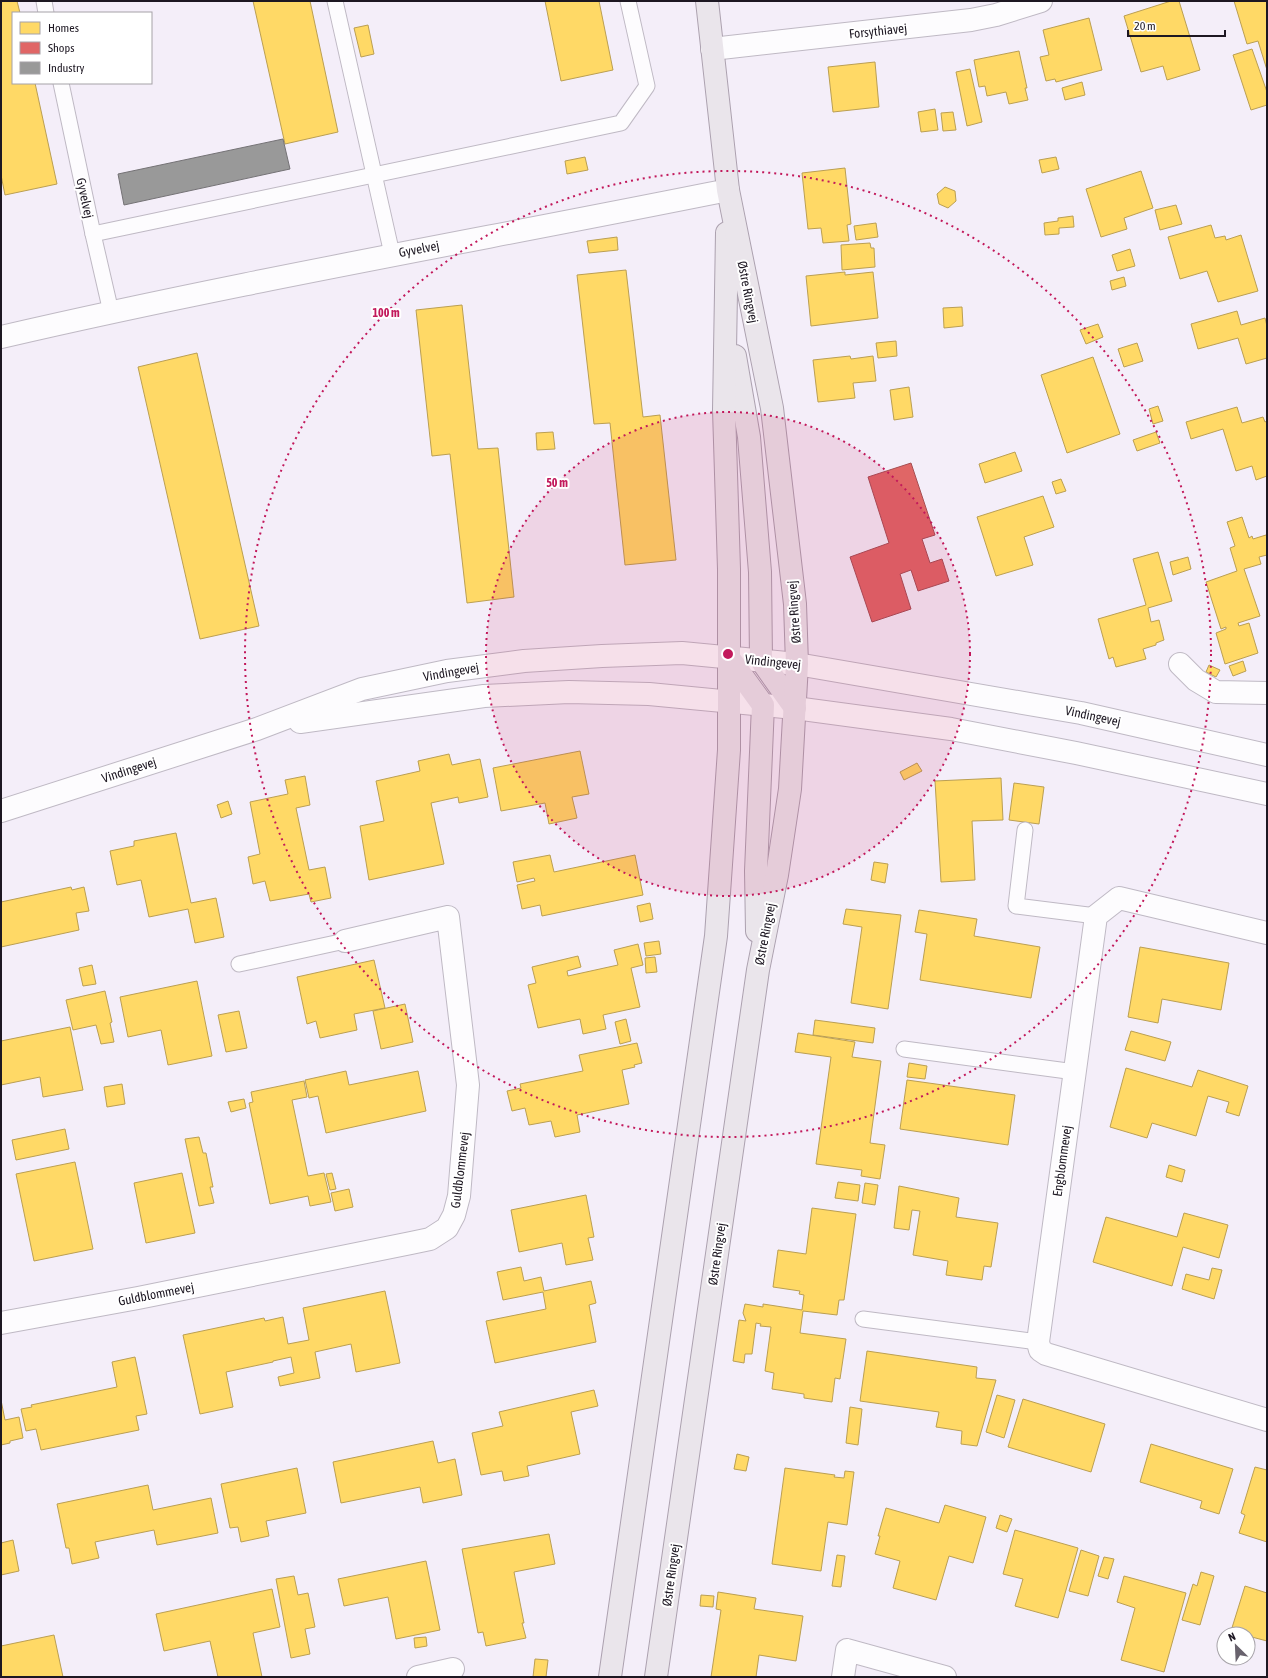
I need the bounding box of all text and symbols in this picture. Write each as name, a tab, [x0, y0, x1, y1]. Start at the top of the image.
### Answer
legend	[12, 12, 152, 84]
scale bar	[1128, 12, 1225, 38]
text: 20 m	[1134, 19, 1156, 33]
text: Homes	[48, 21, 79, 35]
street label: Forsythiavej	[848, 21, 908, 41]
text: Shops	[48, 41, 74, 55]
text: Industry	[48, 61, 85, 75]
street label: Gyvelvej	[73, 176, 97, 220]
street label: Gyvelvej	[398, 238, 440, 260]
street label: Østre Ringvej	[735, 260, 761, 324]
text: 100 m	[372, 306, 400, 320]
text: 50 m	[546, 476, 568, 490]
street label: Østre Ringvej	[784, 580, 804, 644]
centre of rings	[721, 647, 735, 661]
street label: Vindingevej	[744, 652, 802, 672]
street label: Vindingevej	[422, 660, 480, 684]
street label: Vindingevej	[1064, 703, 1122, 729]
street label: Vindingevej	[100, 754, 158, 786]
street label: Østre Ringvej	[752, 902, 778, 966]
street label: Engblommevej	[1050, 1124, 1074, 1198]
street label: Guldblommevej	[448, 1131, 472, 1209]
street label: Østre Ringvej	[705, 1222, 729, 1286]
street label: Guldblommevej	[117, 1279, 195, 1309]
street label: Østre Ringvej	[659, 1543, 683, 1607]
north arrow	[1216, 1626, 1256, 1666]
text: N	[1227, 1630, 1237, 1644]

